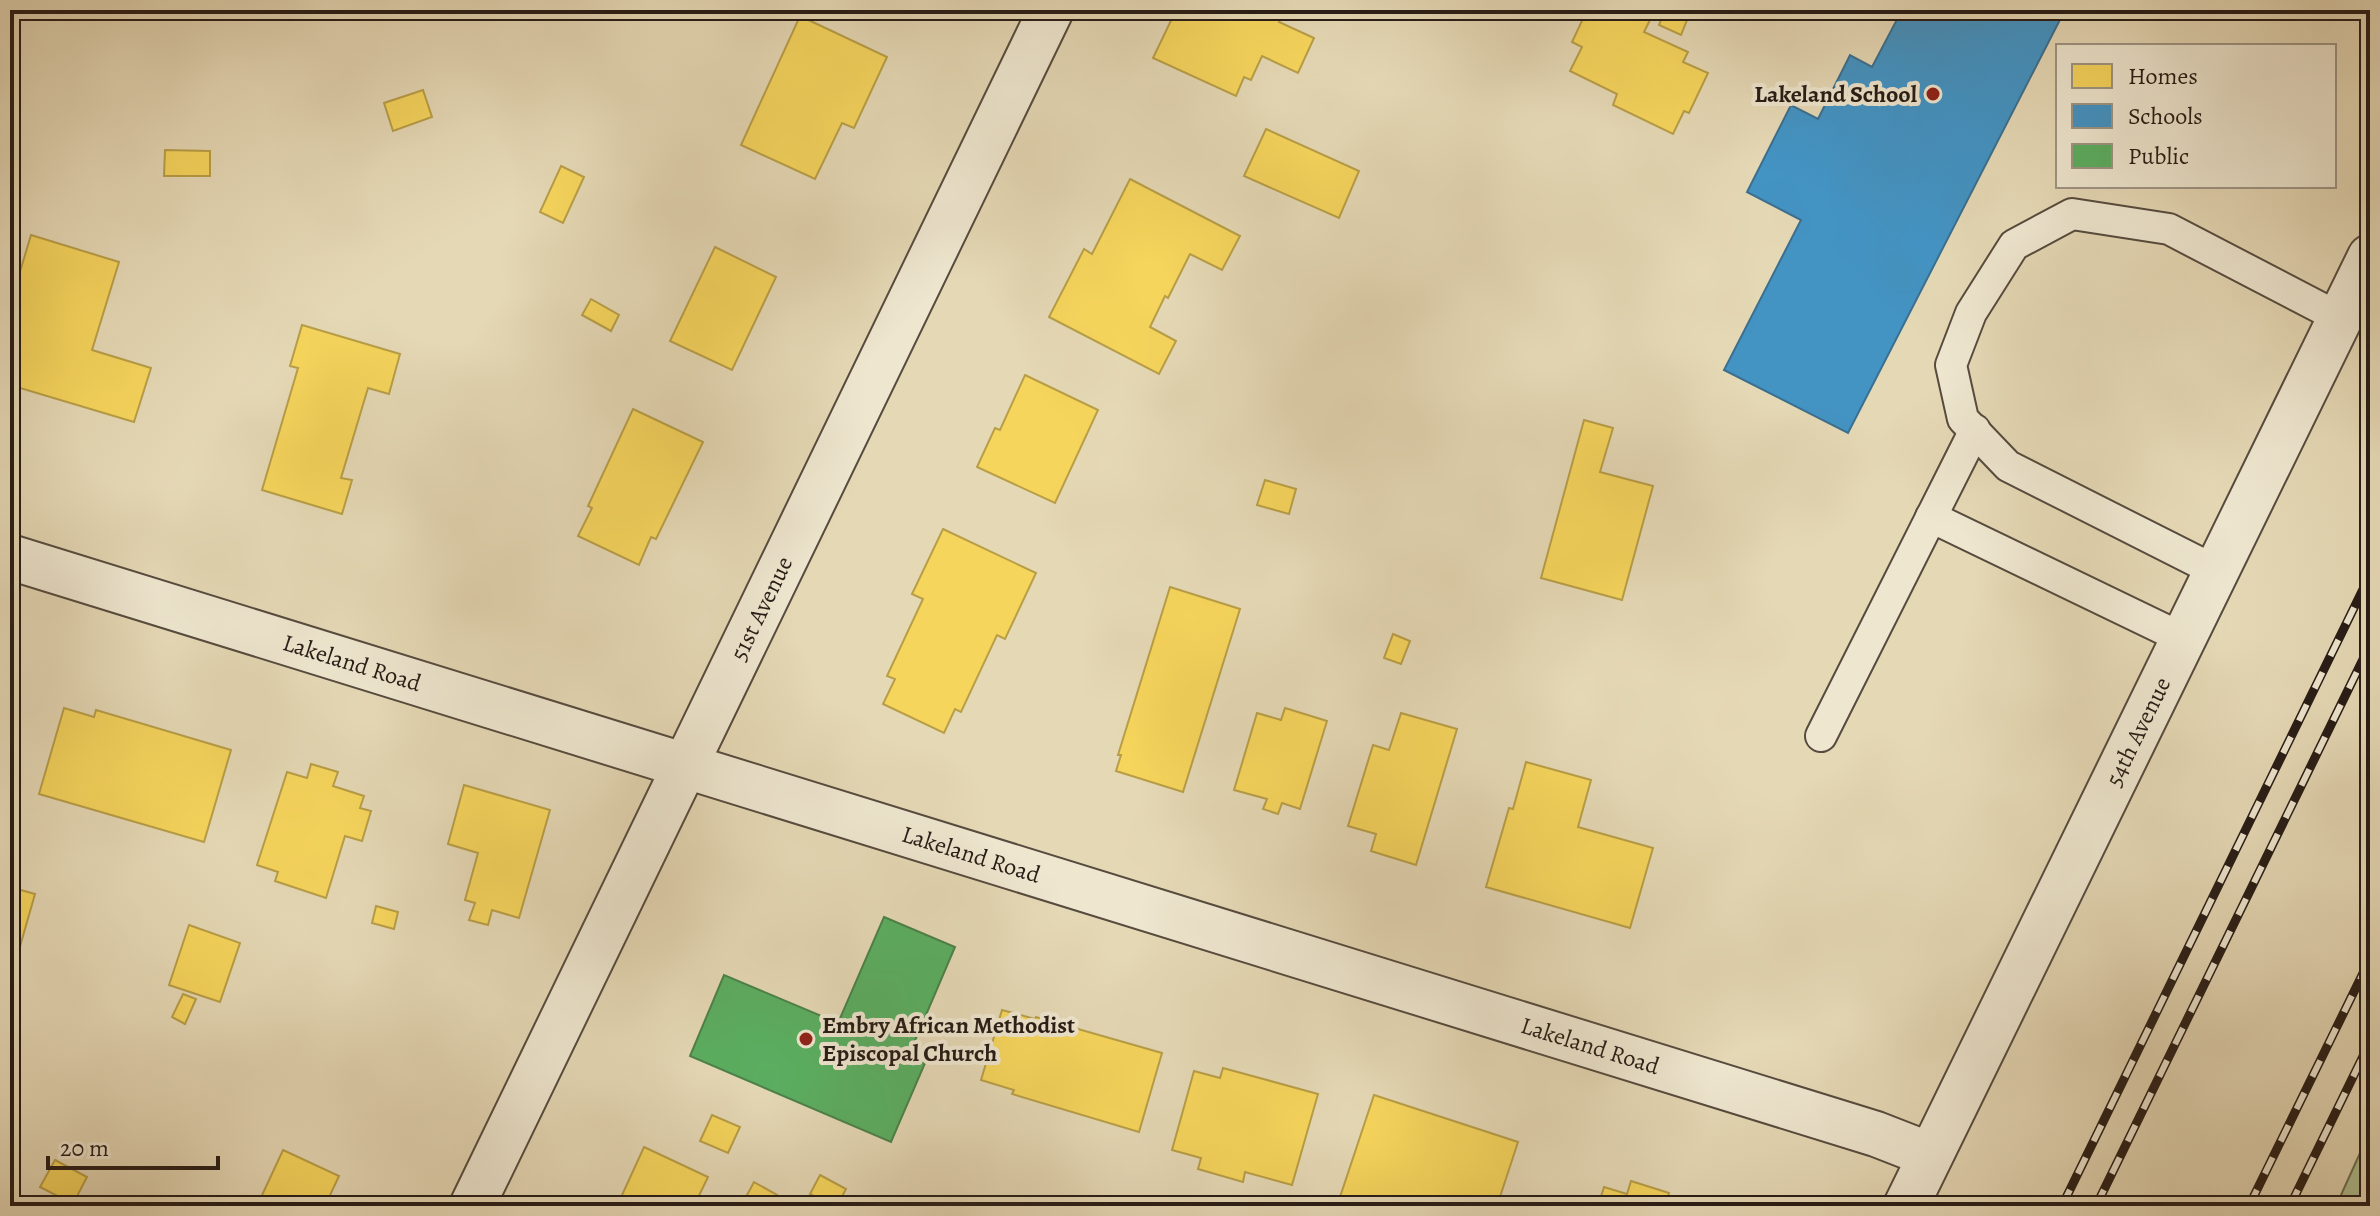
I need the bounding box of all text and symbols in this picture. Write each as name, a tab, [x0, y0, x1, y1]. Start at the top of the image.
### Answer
legend	[2056, 44, 2336, 188]
text: Homes	[2128, 60, 2198, 92]
place label: Lakeland School	[1754, 78, 1918, 110]
marker: Lakeland School	[1924, 85, 1942, 103]
text: Schools	[2128, 100, 2203, 132]
text: Public	[2128, 140, 2189, 172]
street label: 51st Avenue	[722, 551, 800, 666]
street label: Lakeland Road	[279, 626, 425, 699]
street label: 54th Avenue	[2098, 672, 2178, 792]
street label: Lakeland Road	[898, 818, 1044, 891]
place label: Embry African Methodist Episcopal Church	[822, 1009, 1075, 1069]
street label: Lakeland Road	[1517, 1009, 1664, 1082]
marker: Embry African Methodist Episcopal Church	[797, 1030, 815, 1048]
scale bar	[48, 1120, 218, 1170]
text: 20 m	[60, 1132, 109, 1164]

